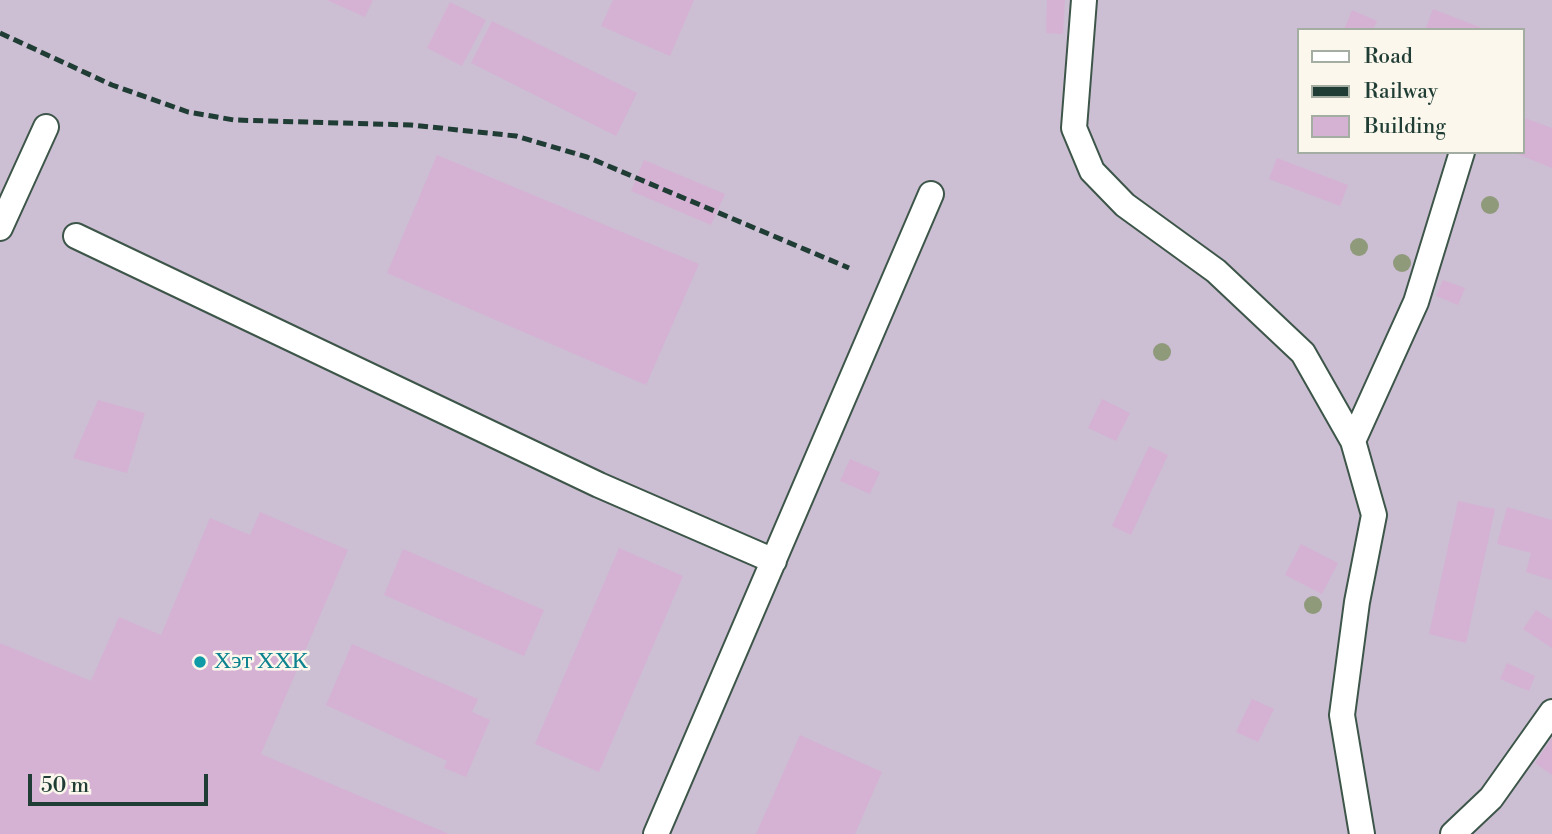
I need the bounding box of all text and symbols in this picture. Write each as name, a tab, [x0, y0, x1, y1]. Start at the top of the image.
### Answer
legend	[1296, 28, 1524, 154]
text: Road	[1364, 44, 1413, 70]
text: Railway	[1364, 79, 1438, 105]
text: Building	[1364, 114, 1446, 140]
place label: Хэт ХХК	[214, 648, 308, 676]
marker: Хэт ХХК	[192, 654, 208, 670]
scale bar	[32, 760, 212, 804]
text: 50 m	[41, 773, 89, 799]

